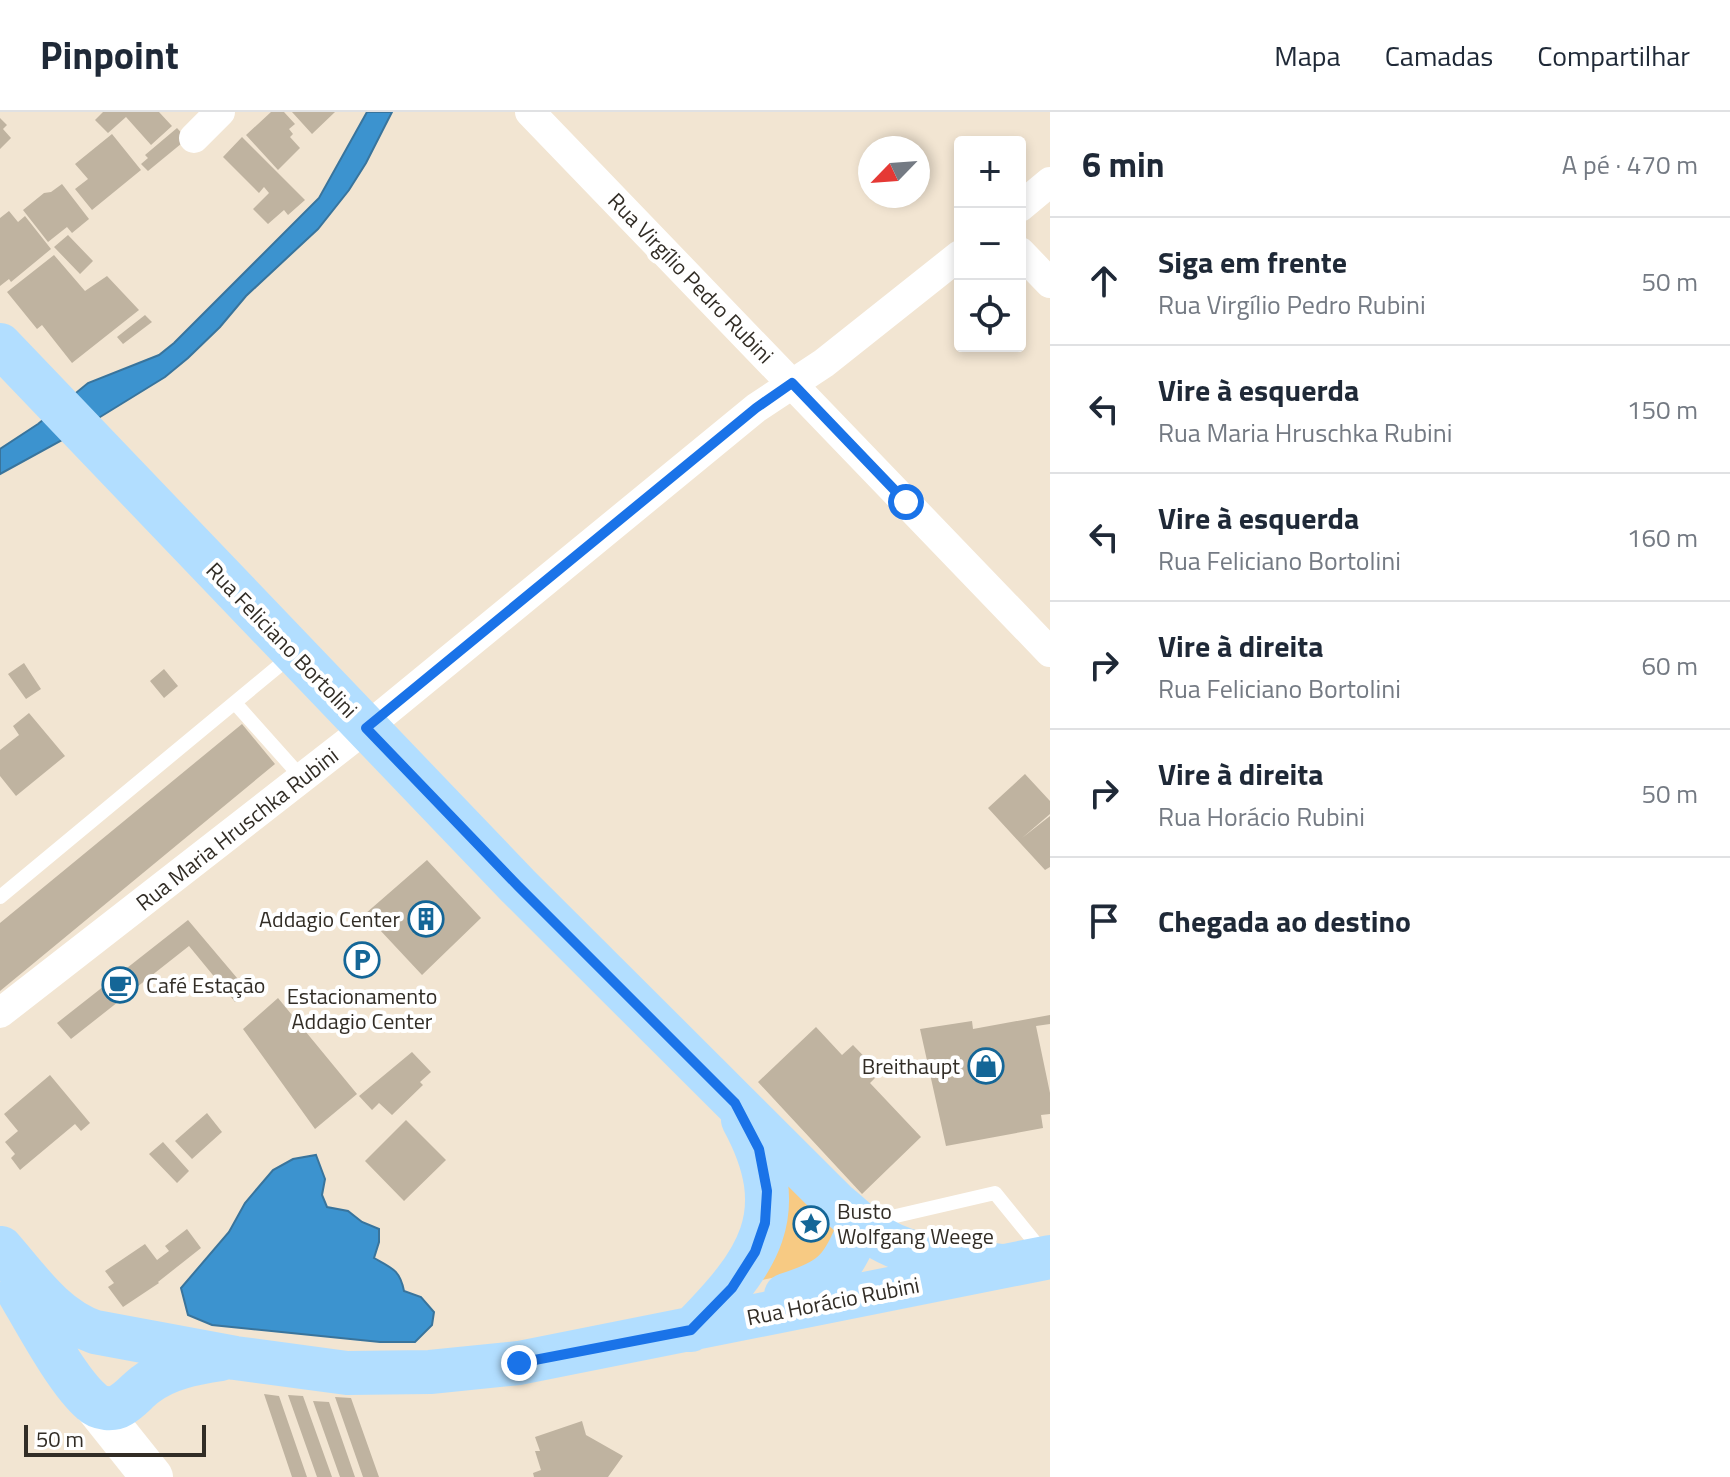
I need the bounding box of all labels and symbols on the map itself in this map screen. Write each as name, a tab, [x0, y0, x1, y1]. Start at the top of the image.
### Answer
north arrow	[858, 136, 930, 208]
street label: Rua Virgílio Pedro Rubini	[600, 185, 782, 371]
route start	[888, 484, 924, 520]
street label: Rua Feliciano Bortolini	[198, 554, 366, 726]
street label: Rua Maria Hruschka Rubini	[128, 739, 346, 919]
building icon: Addagio Center	[407, 900, 445, 938]
place label: Addagio Center	[259, 902, 400, 936]
parking icon: Estacionamento Addagio Center	[343, 941, 381, 979]
cafe icon: Café Estação	[101, 966, 139, 1004]
place label: Café Estação	[146, 968, 265, 1002]
place label: Estacionamento Addagio Center	[287, 979, 437, 1038]
shop icon: Breithaupt	[967, 1047, 1005, 1085]
place label: Breithaupt	[862, 1049, 960, 1083]
place label: Busto Wolfgang Weege	[837, 1194, 994, 1253]
place icon: Busto Wolfgang Weege	[792, 1205, 830, 1243]
street label: Rua Horácio Rubini	[744, 1268, 922, 1334]
route end	[501, 1345, 537, 1381]
scale bar	[24, 1421, 206, 1457]

